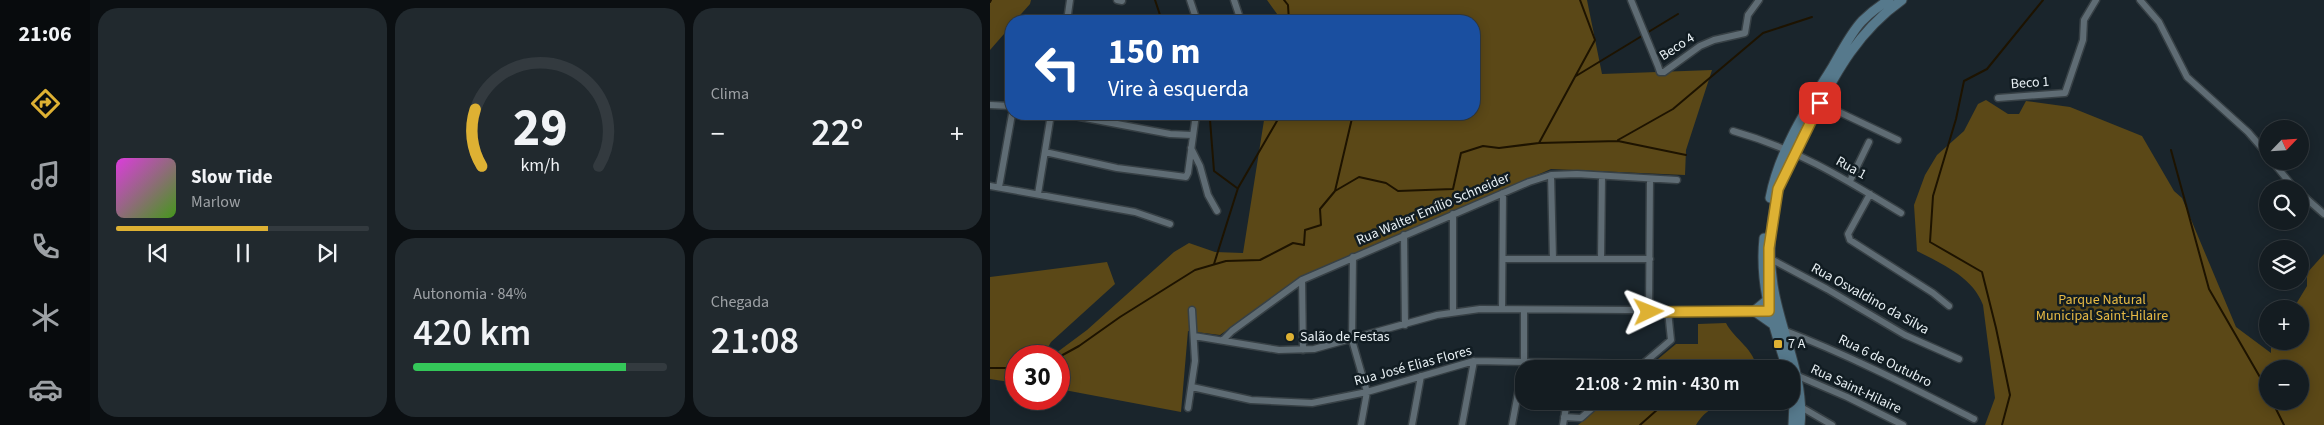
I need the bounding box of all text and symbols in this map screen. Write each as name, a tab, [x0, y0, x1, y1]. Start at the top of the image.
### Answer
text: 21:06	[18, 18, 72, 50]
text: 150 m	[1108, 27, 1200, 77]
street label: Beco 4	[1655, 28, 1699, 66]
icon: left	[1025, 35, 1090, 100]
street label: Beco 1	[2010, 72, 2050, 94]
text: Vire à esquerda	[1108, 73, 1249, 105]
pin	[1799, 82, 1841, 124]
text: Clima	[711, 83, 749, 105]
icon: directions	[28, 86, 63, 121]
icon: arrive	[1806, 89, 1834, 117]
text: 29	[513, 92, 567, 166]
text: 22°	[811, 106, 863, 160]
text: −	[711, 114, 725, 154]
text: +	[950, 114, 964, 154]
north arrow	[2259, 120, 2309, 170]
map controls	[2259, 120, 2309, 410]
street label: Rua 1	[1832, 151, 1870, 185]
text: km/h	[520, 153, 560, 178]
icon: music	[28, 158, 63, 193]
text: Slow Tide	[191, 164, 272, 191]
street label: Rua Walter Emílio Schneider	[1353, 168, 1513, 250]
button: search	[2259, 180, 2309, 230]
text: Marlow	[191, 191, 240, 213]
icon: phone	[28, 229, 63, 264]
icon: previous	[144, 239, 172, 267]
icon: pause	[229, 239, 257, 267]
icon: next	[313, 239, 341, 267]
button: layers	[2259, 240, 2309, 290]
street label: Rua Osvaldino da Silva	[1807, 258, 1933, 340]
text: Autonomia · 84%	[413, 283, 527, 305]
position arrow	[1622, 285, 1674, 337]
park label: Parque Natural Municipal Saint-Hilaire	[2036, 290, 2168, 326]
text: Chegada	[711, 291, 769, 313]
icon: climate	[28, 300, 63, 335]
button: +	[2259, 300, 2309, 350]
text: 420 km	[413, 306, 531, 360]
text: 21:08	[711, 314, 799, 368]
place label: Salão de Festas	[1300, 327, 1390, 347]
street label: Rua 6 de Outubro	[1835, 330, 1935, 392]
marker: Salão de Festas	[1284, 331, 1296, 343]
place label: 7 A	[1788, 334, 1806, 354]
marker: 7 A	[1772, 338, 1784, 350]
street label: Rua José Elias Flores	[1352, 341, 1474, 391]
speed limit sign: 30	[1005, 345, 1070, 410]
street label: Rua Saint-Hilaire	[1807, 359, 1905, 419]
button: −	[2259, 360, 2309, 410]
text: 21:08 · 2 min · 430 m	[1575, 371, 1740, 398]
icon: car	[28, 372, 63, 407]

